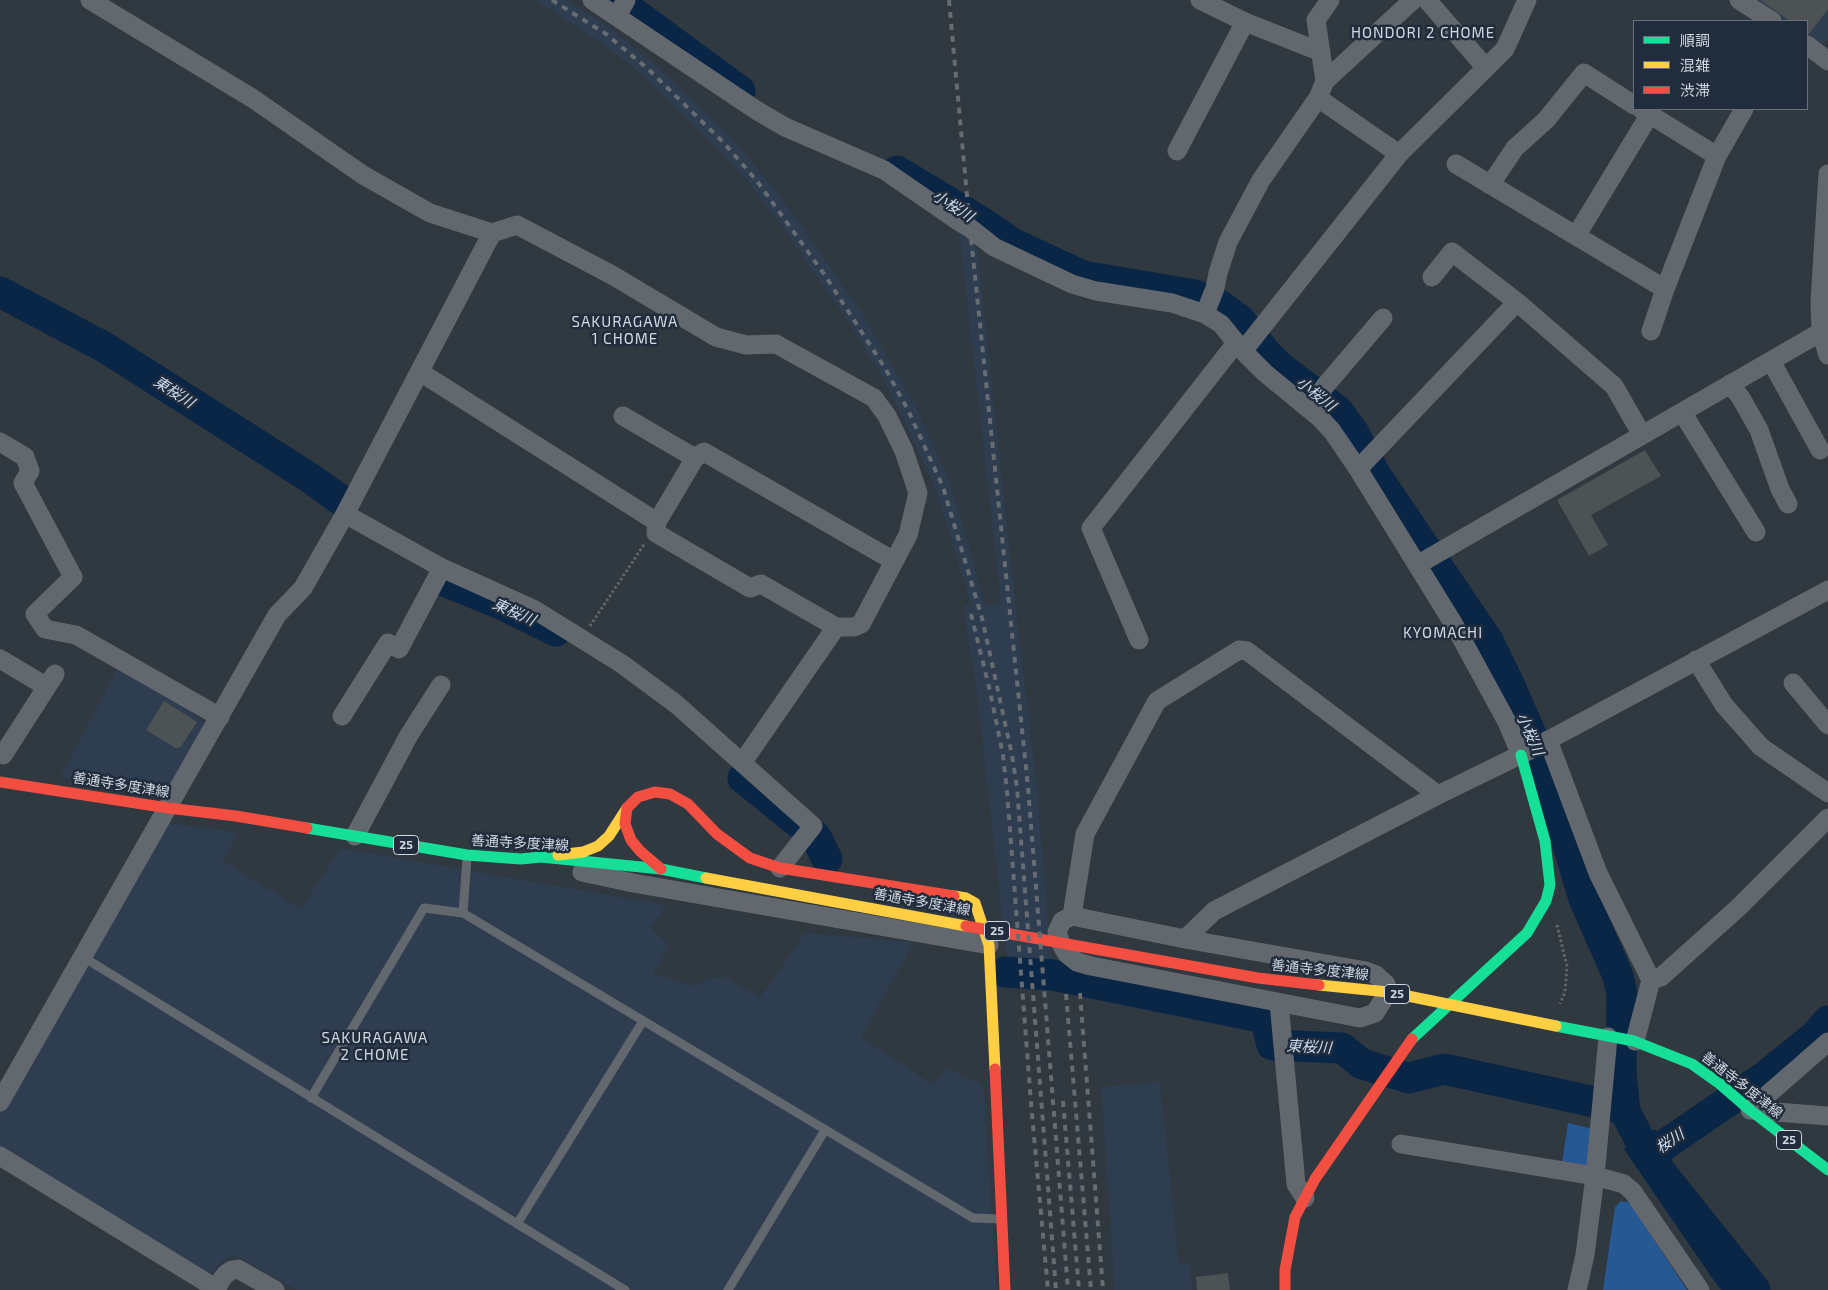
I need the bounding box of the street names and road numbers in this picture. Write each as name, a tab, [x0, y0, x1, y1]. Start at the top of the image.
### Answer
street label: 善通寺多度津線	[71, 769, 171, 801]
street label: 善通寺多度津線	[471, 832, 569, 854]
road number: 25	[394, 836, 418, 854]
street label: 善通寺多度津線	[872, 885, 972, 919]
road number: 25	[984, 921, 1010, 940]
street label: 善通寺多度津線	[1270, 957, 1370, 983]
road number: 25	[1384, 984, 1410, 1004]
street label: 善通寺多度津線	[1698, 1048, 1786, 1122]
road number: 25	[1776, 1130, 1802, 1150]

